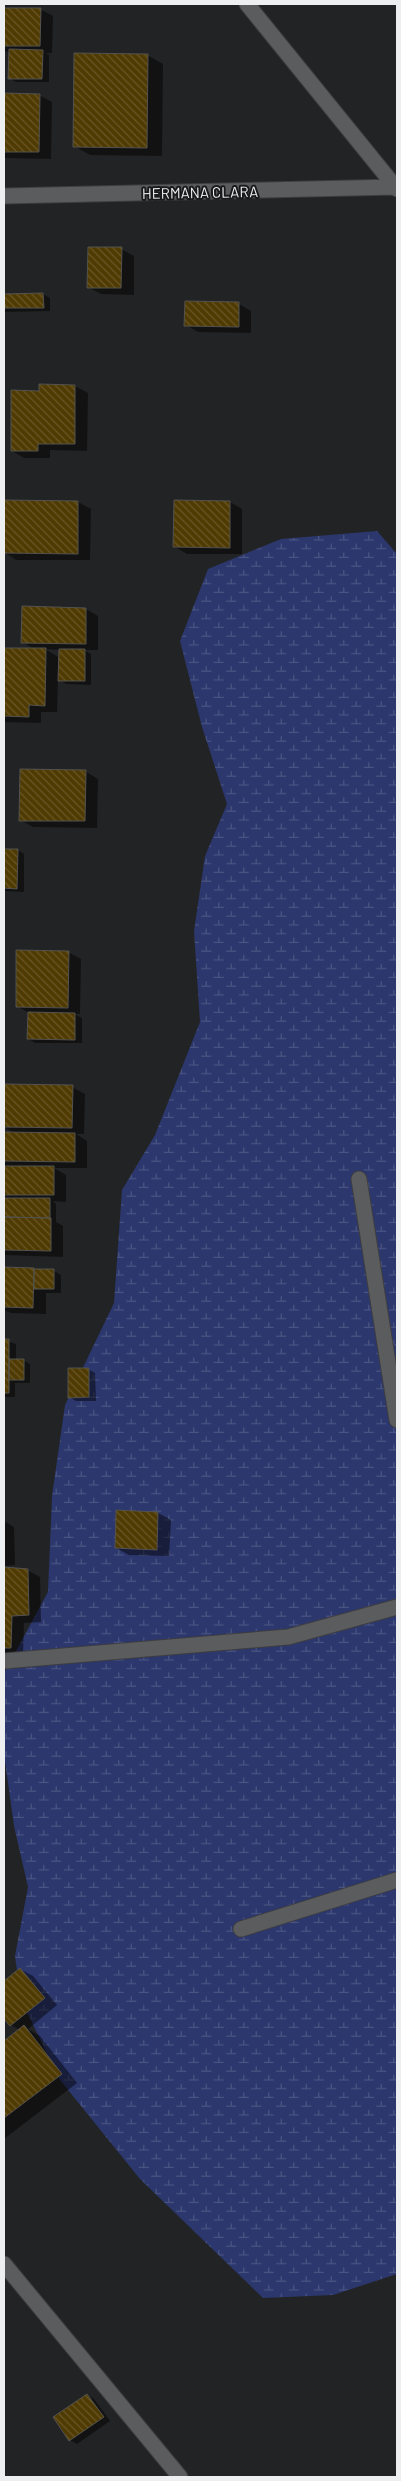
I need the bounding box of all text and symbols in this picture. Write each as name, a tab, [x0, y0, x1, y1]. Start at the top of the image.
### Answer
street label: HERMANA CLARA	[142, 182, 258, 202]

